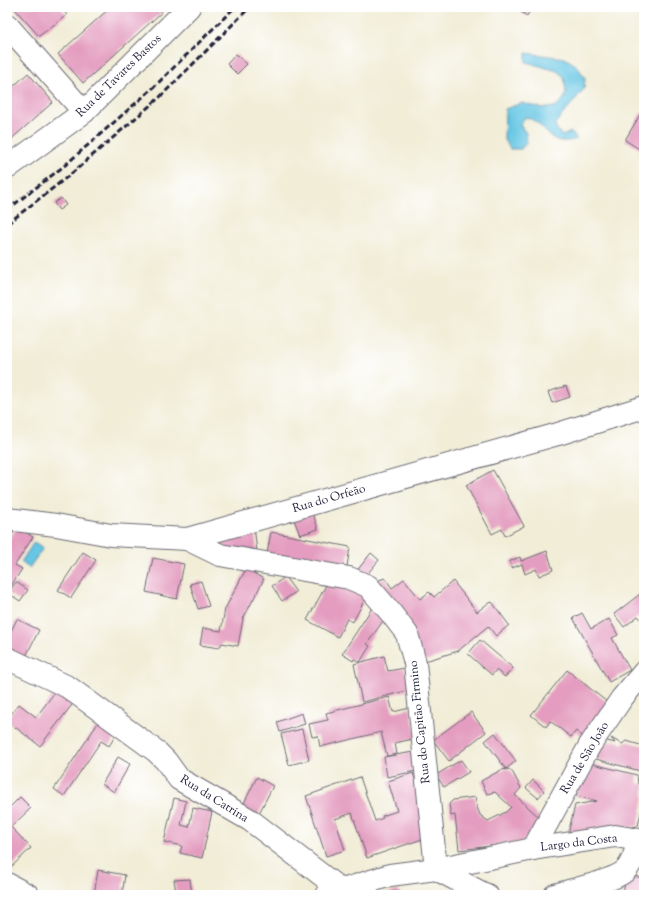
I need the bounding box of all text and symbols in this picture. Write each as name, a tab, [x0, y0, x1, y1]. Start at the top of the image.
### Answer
street label: Rua de Tavares Bastos	[72, 30, 166, 122]
street label: Rua do Orfeão	[290, 480, 368, 518]
street label: Rua do Capitão Firmino	[405, 659, 435, 784]
street label: Rua de São João	[556, 718, 614, 798]
street label: Rua da Catrina	[176, 771, 252, 827]
street label: Largo da Costa	[540, 829, 619, 857]

